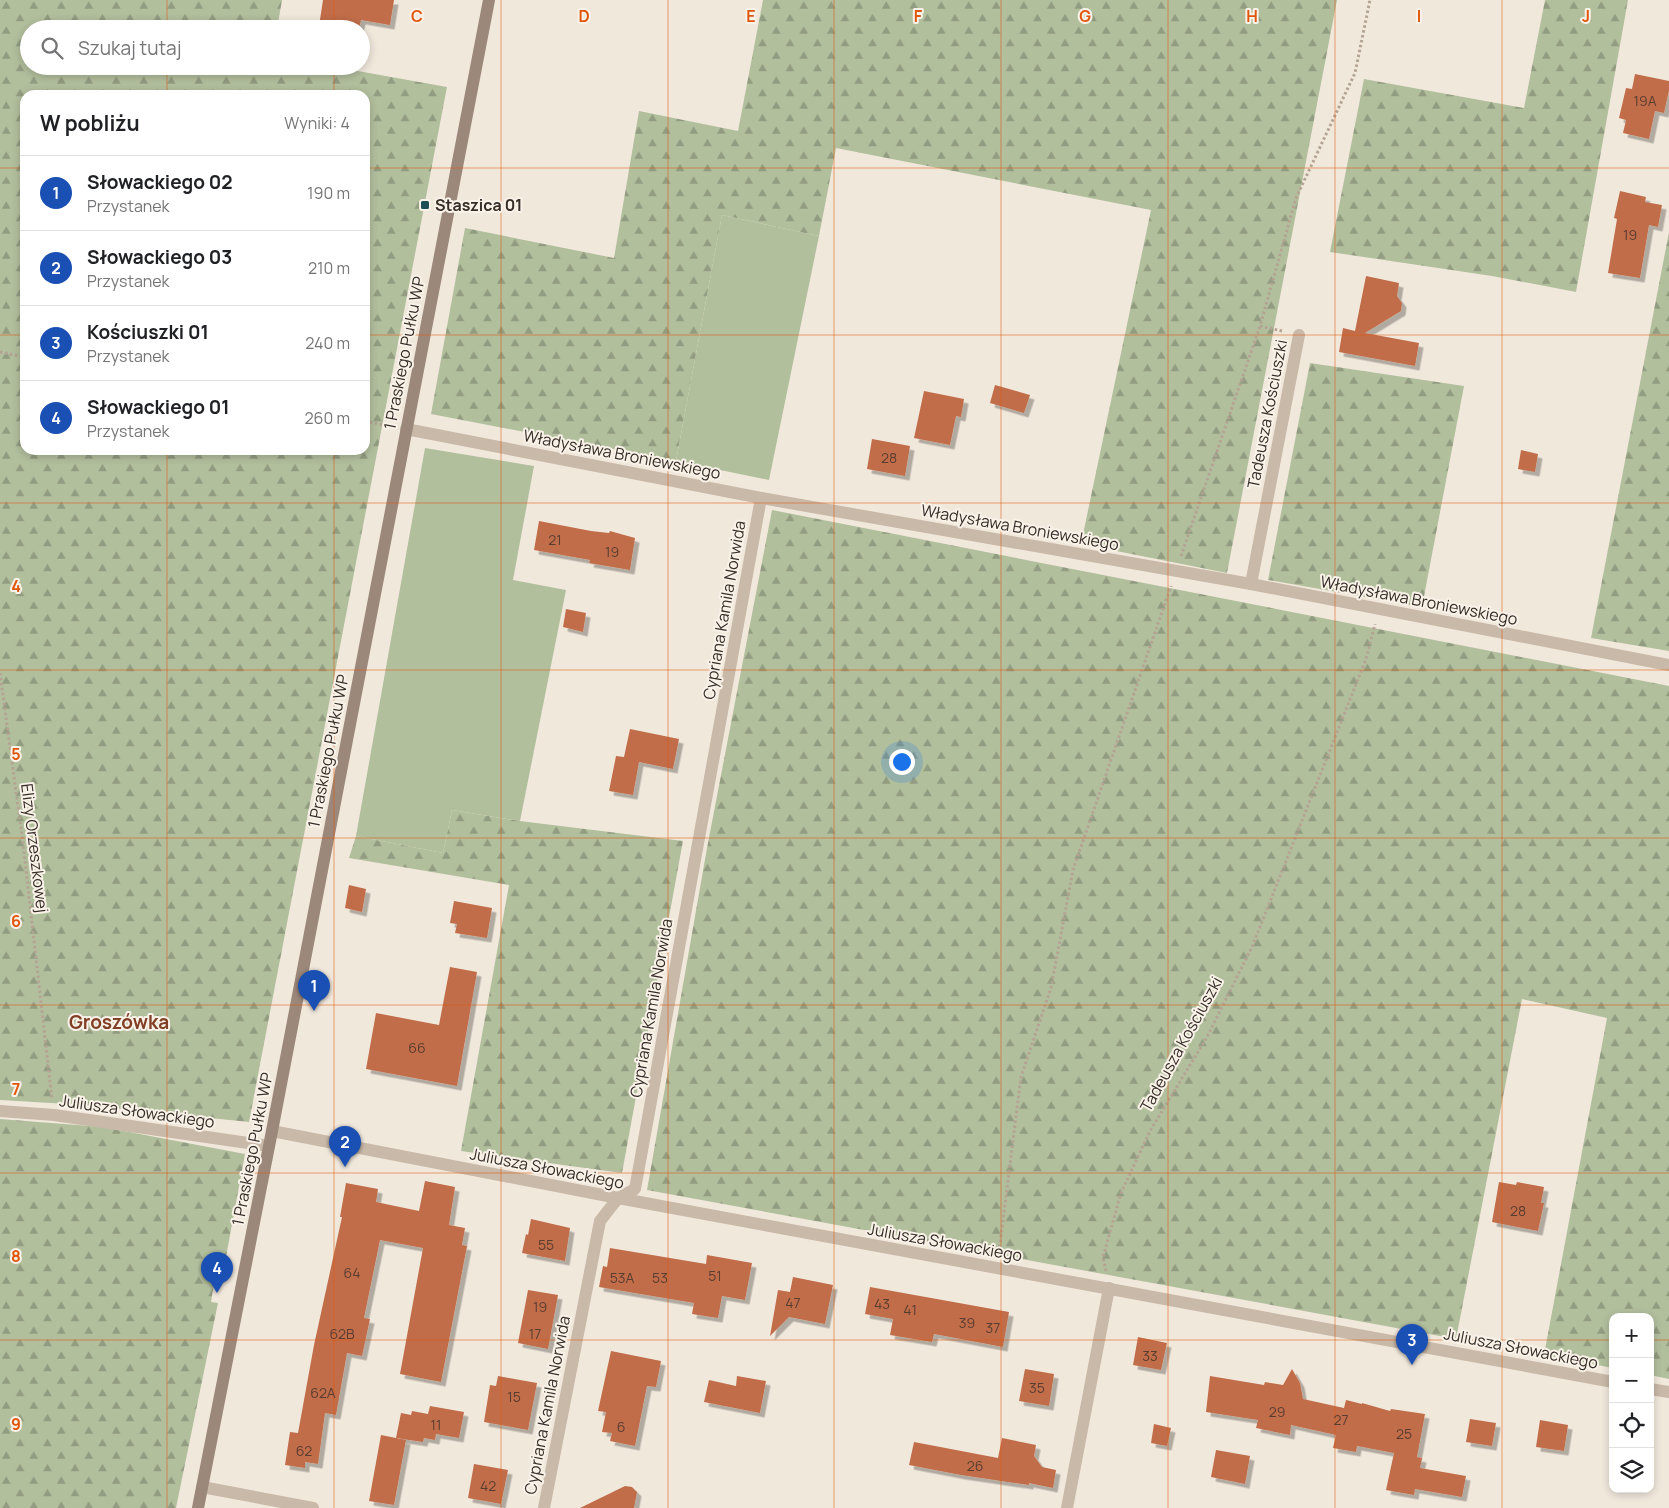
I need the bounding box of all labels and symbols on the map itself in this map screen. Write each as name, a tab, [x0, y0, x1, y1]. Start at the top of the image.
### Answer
text: C	[411, 5, 423, 27]
text: D	[578, 5, 590, 27]
text: E	[746, 5, 756, 27]
text: F	[914, 5, 923, 27]
text: G	[1079, 5, 1091, 27]
text: H	[1246, 5, 1258, 27]
text: I	[1417, 5, 1421, 27]
text: J	[1582, 5, 1590, 27]
house number: 19A	[1633, 91, 1657, 110]
place label: Staszica 01	[435, 194, 522, 216]
marker: Staszica 01	[419, 199, 431, 211]
house number: 19	[1623, 225, 1637, 244]
street label: 1 Praskiego Pułku WP	[378, 274, 430, 431]
street label: Tadeusza Kościuszki	[1242, 338, 1292, 490]
street label: Władysława Broniewskiego	[521, 424, 723, 484]
house number: 28	[881, 448, 897, 467]
street label: Władysława Broniewskiego	[919, 499, 1121, 555]
street label: Cypriana Kamila Norwida	[697, 519, 751, 701]
house number: 21	[548, 530, 562, 549]
house number: 19	[605, 542, 619, 561]
street label: Władysława Broniewskiego	[1318, 570, 1520, 630]
text: 4	[11, 575, 21, 597]
street label: 1 Praskiego Pułku WP	[302, 672, 354, 829]
text: 5	[11, 743, 21, 765]
your location	[889, 749, 915, 775]
street label: Elizy Orzeszkowej	[16, 782, 54, 914]
text: 6	[11, 910, 21, 932]
street label: Cypriana Kamila Norwida	[624, 917, 678, 1099]
pin: 1	[298, 970, 330, 1011]
street label: Tadeusza Kościuszki	[1135, 973, 1227, 1115]
district label: Groszówka	[69, 1009, 169, 1035]
house number: 66	[408, 1038, 426, 1057]
street label: 1 Praskiego Pułku WP	[226, 1070, 278, 1227]
text: 7	[12, 1078, 20, 1100]
street label: Juliusza Słowackiego	[58, 1089, 216, 1133]
pin: 2	[329, 1126, 361, 1167]
street label: Juliusza Słowackiego	[468, 1142, 626, 1194]
house number: 28	[1510, 1201, 1526, 1220]
street label: Juliusza Słowackiego	[866, 1218, 1024, 1266]
house number: 55	[538, 1235, 554, 1254]
text: 8	[11, 1245, 21, 1267]
pin: 4	[201, 1252, 233, 1293]
house number: 64	[344, 1263, 360, 1282]
house number: 51	[708, 1266, 722, 1285]
house number: 53A	[610, 1268, 634, 1287]
house number: 53	[652, 1268, 668, 1287]
house number: 47	[785, 1293, 801, 1312]
house number: 43	[874, 1294, 890, 1313]
house number: 19	[533, 1297, 547, 1316]
house number: 41	[903, 1300, 917, 1319]
house number: 39	[959, 1313, 975, 1332]
street label: Cypriana Kamila Norwida	[519, 1314, 575, 1496]
house number: 37	[986, 1318, 1000, 1337]
street label: Juliusza Słowackiego	[1442, 1322, 1600, 1374]
house number: 62B	[329, 1324, 355, 1343]
house number: 17	[529, 1324, 541, 1343]
pin: 3	[1396, 1324, 1428, 1365]
house number: 33	[1142, 1346, 1158, 1365]
house number: 35	[1029, 1378, 1045, 1397]
house number: 62A	[310, 1383, 336, 1402]
house number: 15	[507, 1387, 521, 1406]
house number: 29	[1269, 1402, 1285, 1421]
house number: 27	[1333, 1410, 1349, 1429]
text: 9	[11, 1413, 21, 1435]
house number: 11	[431, 1415, 441, 1434]
house number: 6	[617, 1417, 625, 1436]
house number: 25	[1396, 1424, 1412, 1443]
house number: 62	[296, 1441, 312, 1460]
house number: 26	[967, 1456, 983, 1475]
house number: 42	[480, 1476, 496, 1495]

